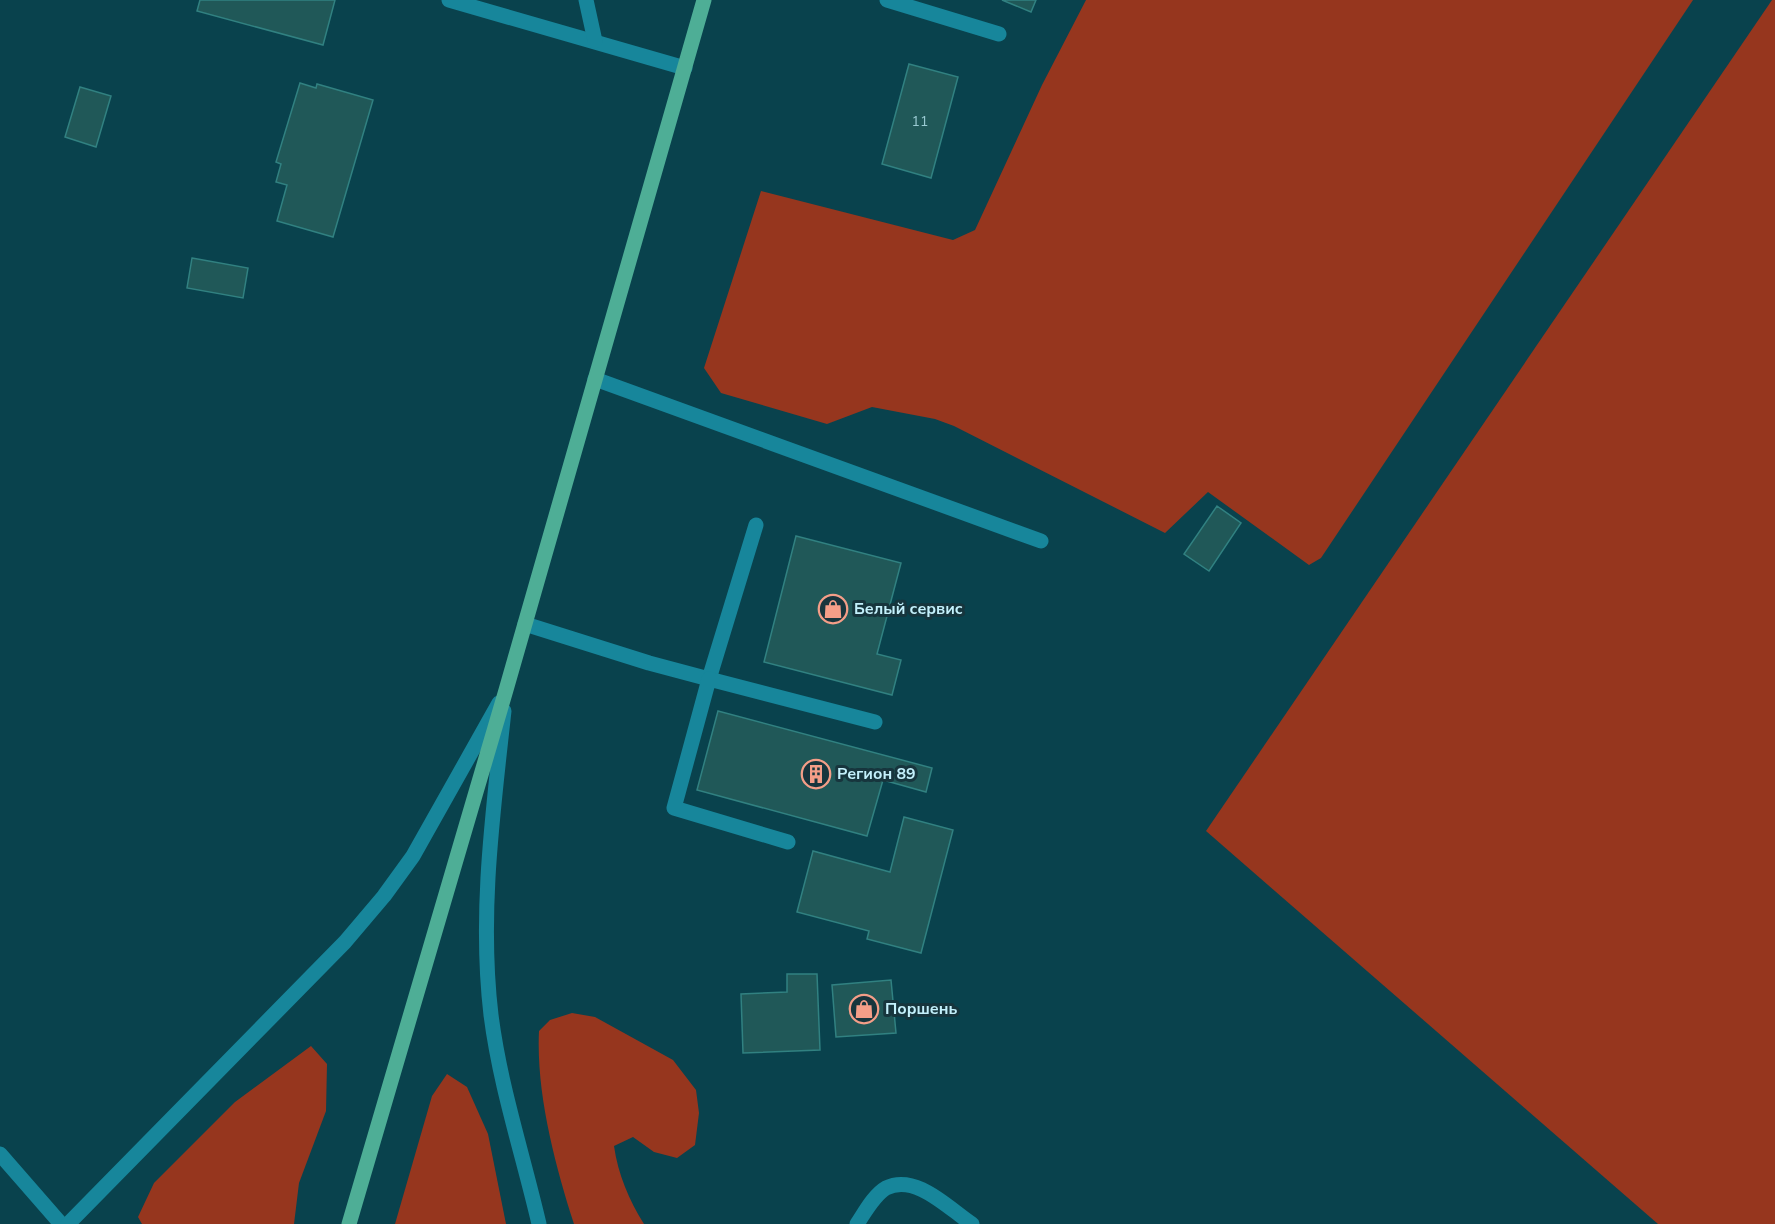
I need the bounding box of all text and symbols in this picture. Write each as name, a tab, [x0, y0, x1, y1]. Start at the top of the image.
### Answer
house number: 11	[912, 112, 928, 131]
shop icon: Белый сервис	[817, 593, 849, 625]
place label: Белый сервис	[854, 598, 963, 620]
building icon: Регион 89	[800, 758, 832, 790]
place label: Регион 89	[837, 763, 916, 785]
shop icon: Поршень	[848, 993, 880, 1025]
place label: Поршень	[885, 998, 957, 1020]

